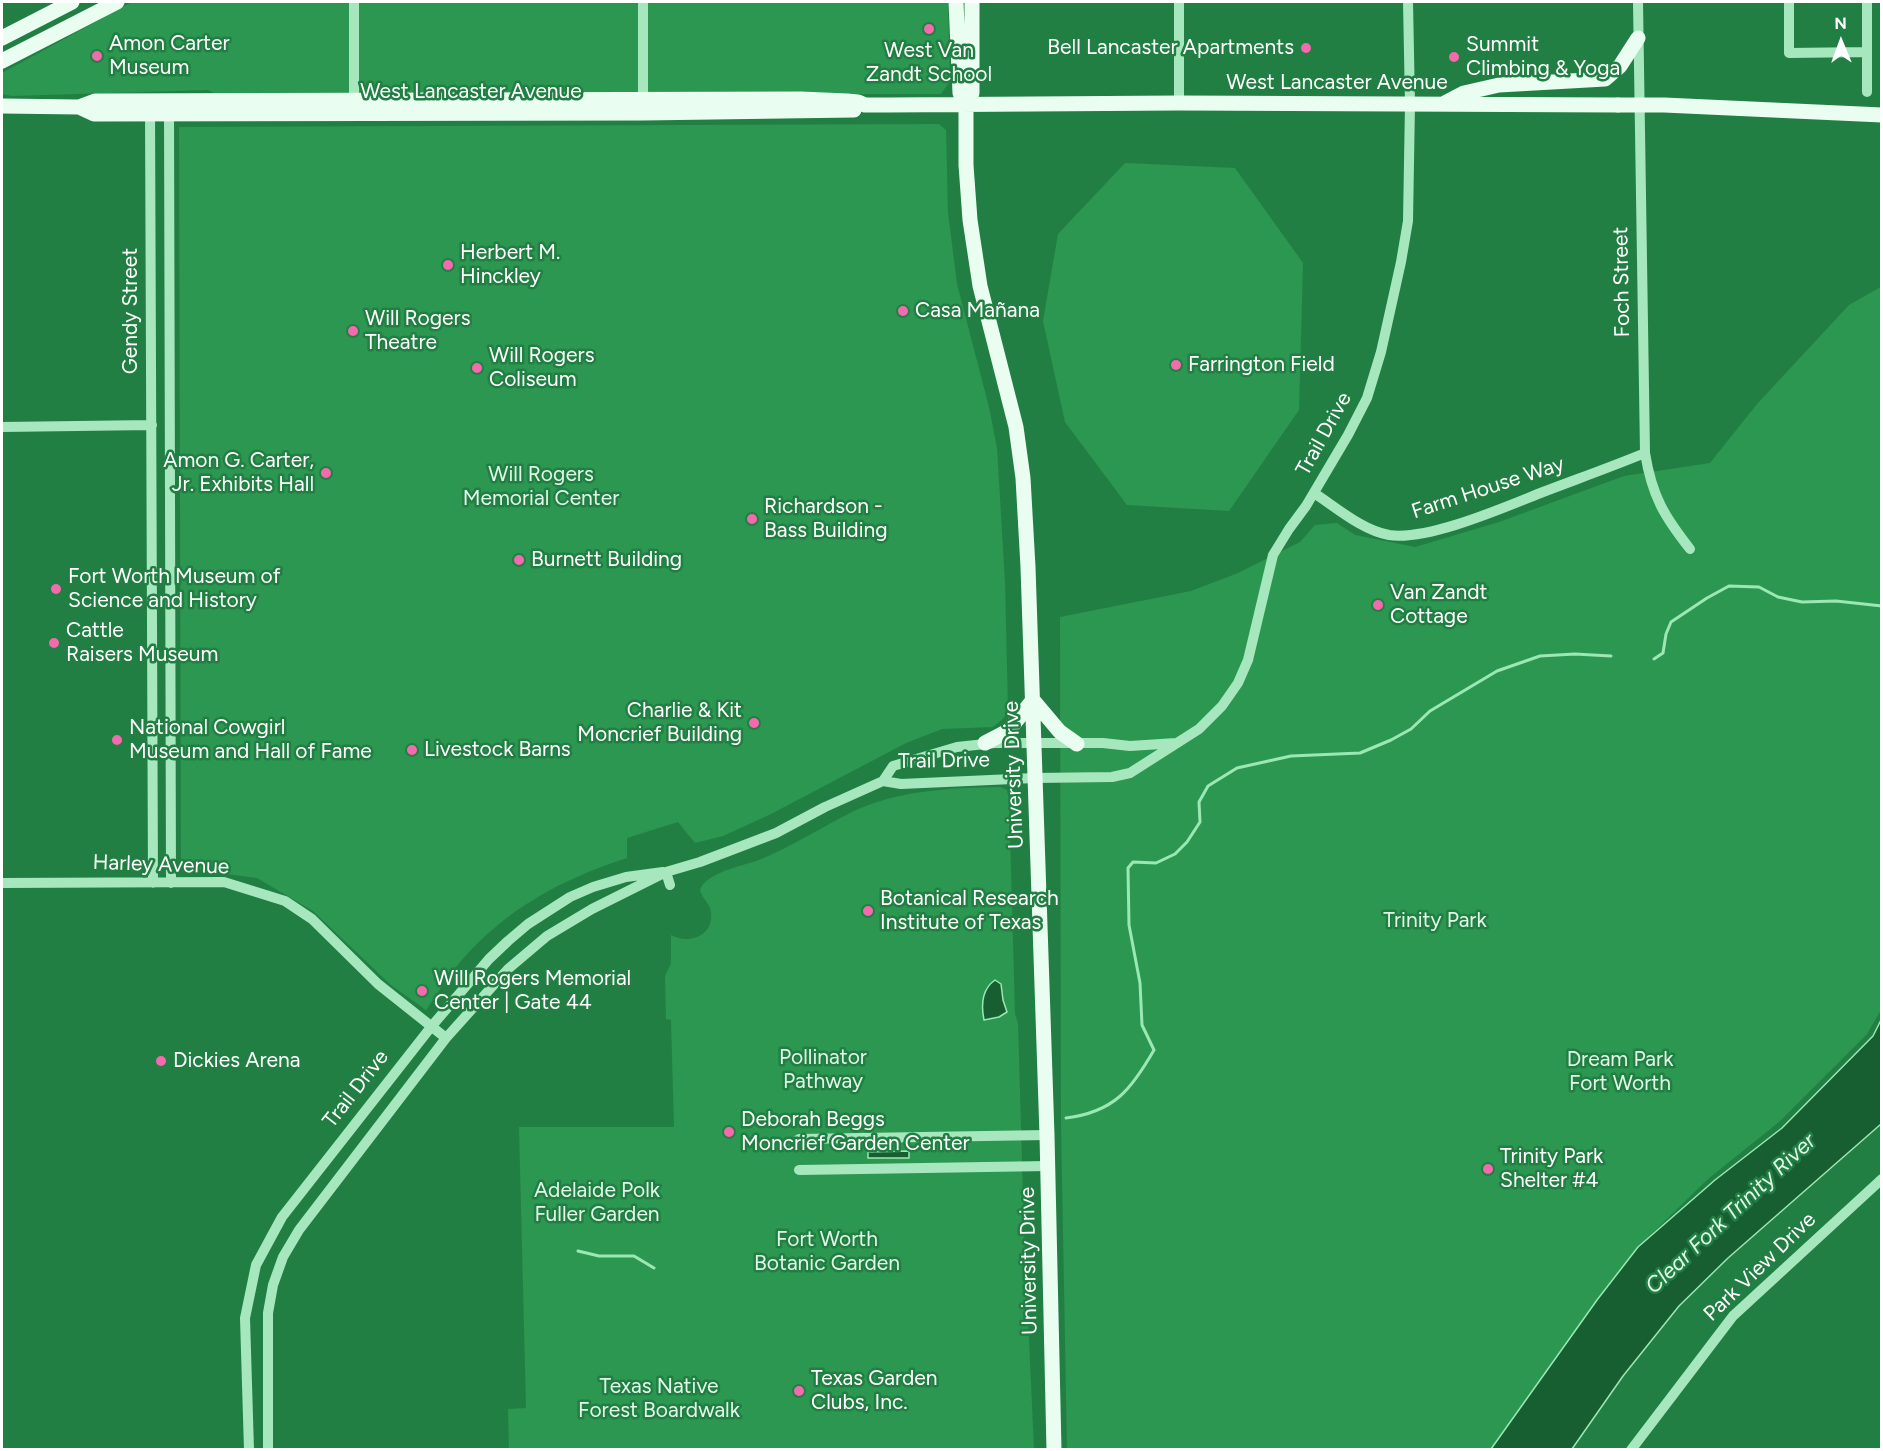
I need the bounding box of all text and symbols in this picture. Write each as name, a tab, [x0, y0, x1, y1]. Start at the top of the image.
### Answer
north arrow	[1811, 12, 1871, 72]
text: N	[1834, 14, 1847, 33]
marker: West Van Zandt School	[922, 22, 936, 36]
place label: Amon Carter Museum	[109, 31, 230, 81]
place label: Summit Climbing & Yoga	[1466, 32, 1620, 82]
place label: Bell Lancaster Apartments	[1047, 35, 1294, 61]
place label: West Van Zandt School	[866, 38, 992, 88]
marker: Bell Lancaster Apartments	[1299, 41, 1313, 55]
marker: Amon Carter Museum	[90, 49, 104, 63]
marker: Summit Climbing & Yoga	[1447, 50, 1461, 64]
street label: West Lancaster Avenue	[1226, 70, 1448, 96]
street label: West Lancaster Avenue	[360, 79, 582, 105]
street label: Foch Street	[1608, 227, 1636, 337]
place label: Herbert M. Hinckley	[460, 240, 560, 290]
street label: Gendy Street	[118, 248, 144, 374]
marker: Herbert M. Hinckley	[441, 258, 455, 272]
place label: Casa Mañana	[915, 298, 1040, 324]
marker: Casa Mañana	[896, 304, 910, 318]
place label: Will Rogers Theatre	[365, 306, 470, 356]
marker: Will Rogers Theatre	[346, 324, 360, 338]
place label: Will Rogers Coliseum	[489, 343, 594, 393]
place label: Farrington Field	[1188, 352, 1335, 378]
marker: Farrington Field	[1169, 358, 1183, 372]
marker: Will Rogers Coliseum	[470, 361, 484, 375]
street label: Trail Drive	[1291, 388, 1357, 480]
place label: Amon G. Carter, Jr. Exhibits Hall	[163, 448, 314, 498]
street label: Farm House Way	[1408, 451, 1568, 525]
park label: Will Rogers Memorial Center	[463, 462, 619, 512]
marker: Amon G. Carter, Jr. Exhibits Hall	[319, 466, 333, 480]
place label: Richardson - Bass Building	[764, 494, 888, 544]
marker: Richardson - Bass Building	[745, 512, 759, 526]
place label: Burnett Building	[531, 547, 682, 573]
marker: Burnett Building	[512, 553, 526, 567]
place label: Fort Worth Museum of Science and History	[68, 564, 281, 614]
place label: Van Zandt Cottage	[1390, 580, 1487, 630]
marker: Fort Worth Museum of Science and History	[49, 582, 63, 596]
marker: Van Zandt Cottage	[1371, 598, 1385, 612]
place label: Cattle Raisers Museum	[66, 618, 218, 668]
marker: Cattle Raisers Museum	[47, 636, 61, 650]
place label: Charlie & Kit Moncrief Building	[577, 698, 742, 748]
street label: University Drive	[999, 701, 1029, 849]
place label: National Cowgirl Museum and Hall of Fame	[129, 715, 372, 765]
marker: Charlie & Kit Moncrief Building	[747, 716, 761, 730]
marker: National Cowgirl Museum and Hall of Fame	[110, 733, 124, 747]
place label: Livestock Barns	[424, 737, 571, 763]
marker: Livestock Barns	[405, 743, 419, 757]
street label: Trail Drive	[898, 748, 990, 774]
street label: Harley Avenue	[92, 850, 230, 880]
place label: Botanical Research Institute of Texas	[880, 886, 1059, 936]
marker: Botanical Research Institute of Texas	[861, 904, 875, 918]
park label: Trinity Park	[1383, 908, 1487, 934]
place label: Will Rogers Memorial Center | Gate 44	[434, 966, 631, 1016]
marker: Will Rogers Memorial Center | Gate 44	[415, 984, 429, 998]
street label: Trail Drive	[318, 1045, 394, 1133]
park label: Pollinator Pathway	[779, 1045, 867, 1095]
park label: Dream Park Fort Worth	[1567, 1047, 1673, 1097]
place label: Dickies Arena	[173, 1048, 300, 1074]
marker: Dickies Arena	[154, 1054, 168, 1068]
place label: Deborah Beggs Moncrief Garden Center	[741, 1107, 970, 1157]
marker: Deborah Beggs Moncrief Garden Center	[722, 1125, 736, 1139]
water label: Clear Fork Trinity River	[1640, 1128, 1822, 1300]
place label: Trinity Park Shelter #4	[1500, 1144, 1603, 1194]
marker: Trinity Park Shelter #4	[1481, 1162, 1495, 1176]
park label: Adelaide Polk Fuller Garden	[534, 1178, 660, 1228]
street label: University Drive	[1015, 1187, 1043, 1335]
street label: Park View Drive	[1699, 1207, 1821, 1327]
park label: Fort Worth Botanic Garden	[754, 1227, 900, 1277]
place label: Texas Garden Clubs, Inc.	[811, 1366, 937, 1416]
park label: Texas Native Forest Boardwalk	[578, 1374, 740, 1424]
marker: Texas Garden Clubs, Inc.	[792, 1384, 806, 1398]

